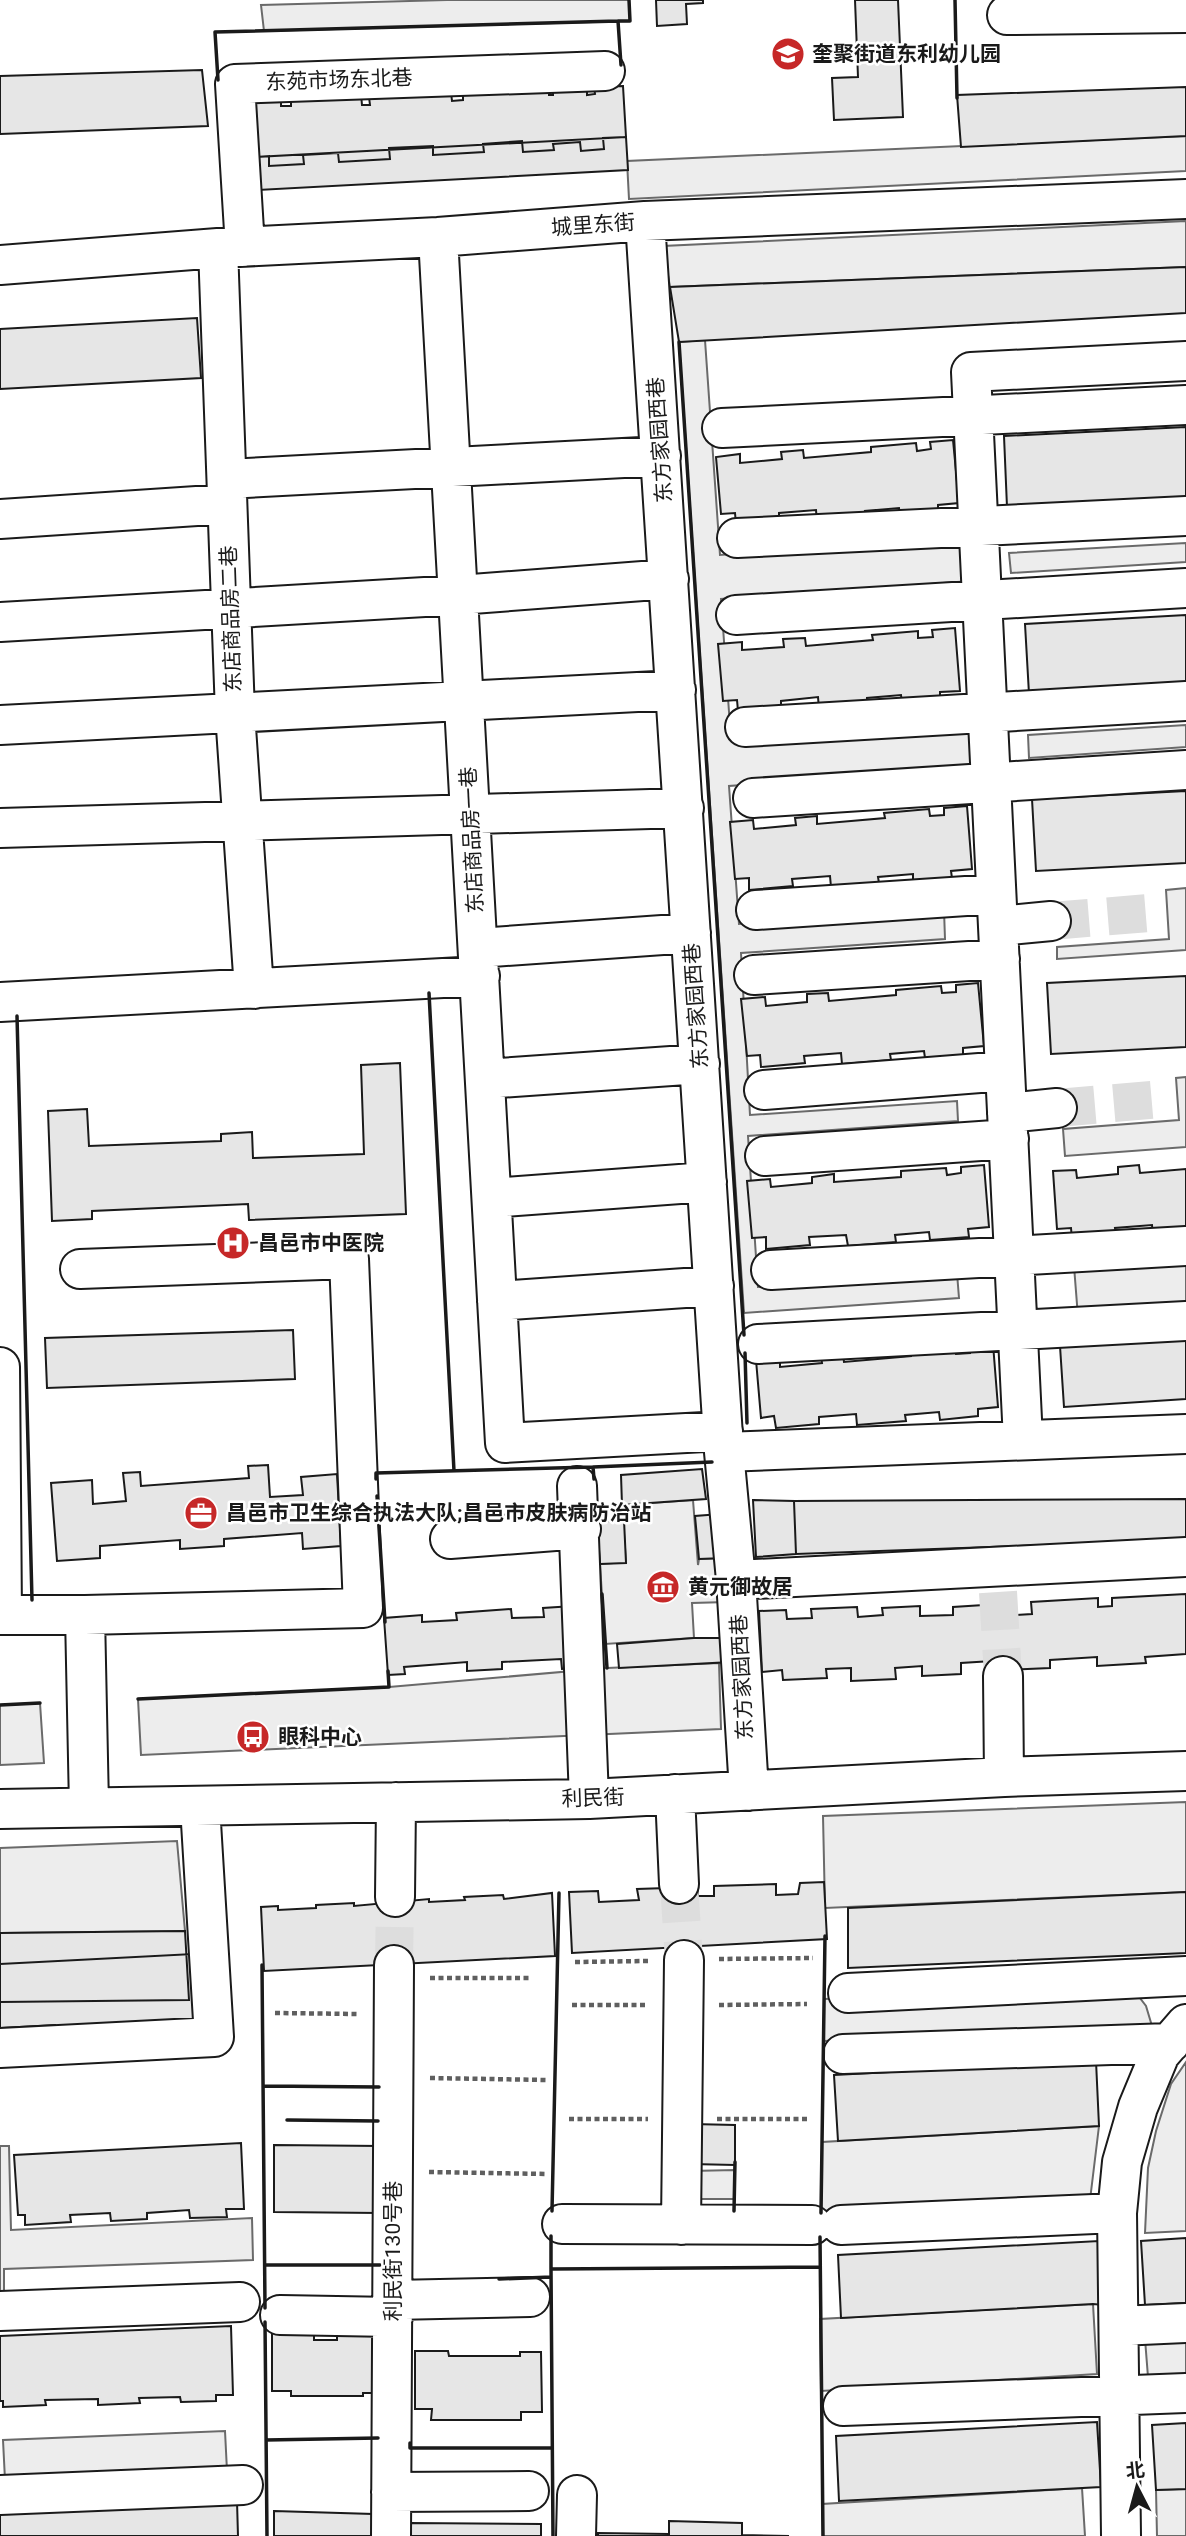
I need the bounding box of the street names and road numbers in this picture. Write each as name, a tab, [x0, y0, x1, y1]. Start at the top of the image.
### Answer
street label: 东苑市场东北巷	[265, 65, 413, 95]
street label: 城里东街	[550, 210, 636, 240]
street label: 东方家园西巷	[644, 376, 676, 504]
street label: 东店商品房二巷	[216, 545, 246, 693]
street label: 东店商品房一巷	[456, 766, 488, 914]
street label: 东方家园西巷	[680, 942, 712, 1070]
street label: 东方家园西巷	[727, 1613, 757, 1741]
street label: 利民街	[561, 1785, 625, 1811]
street label: 利民街130号巷	[381, 2181, 405, 2321]

